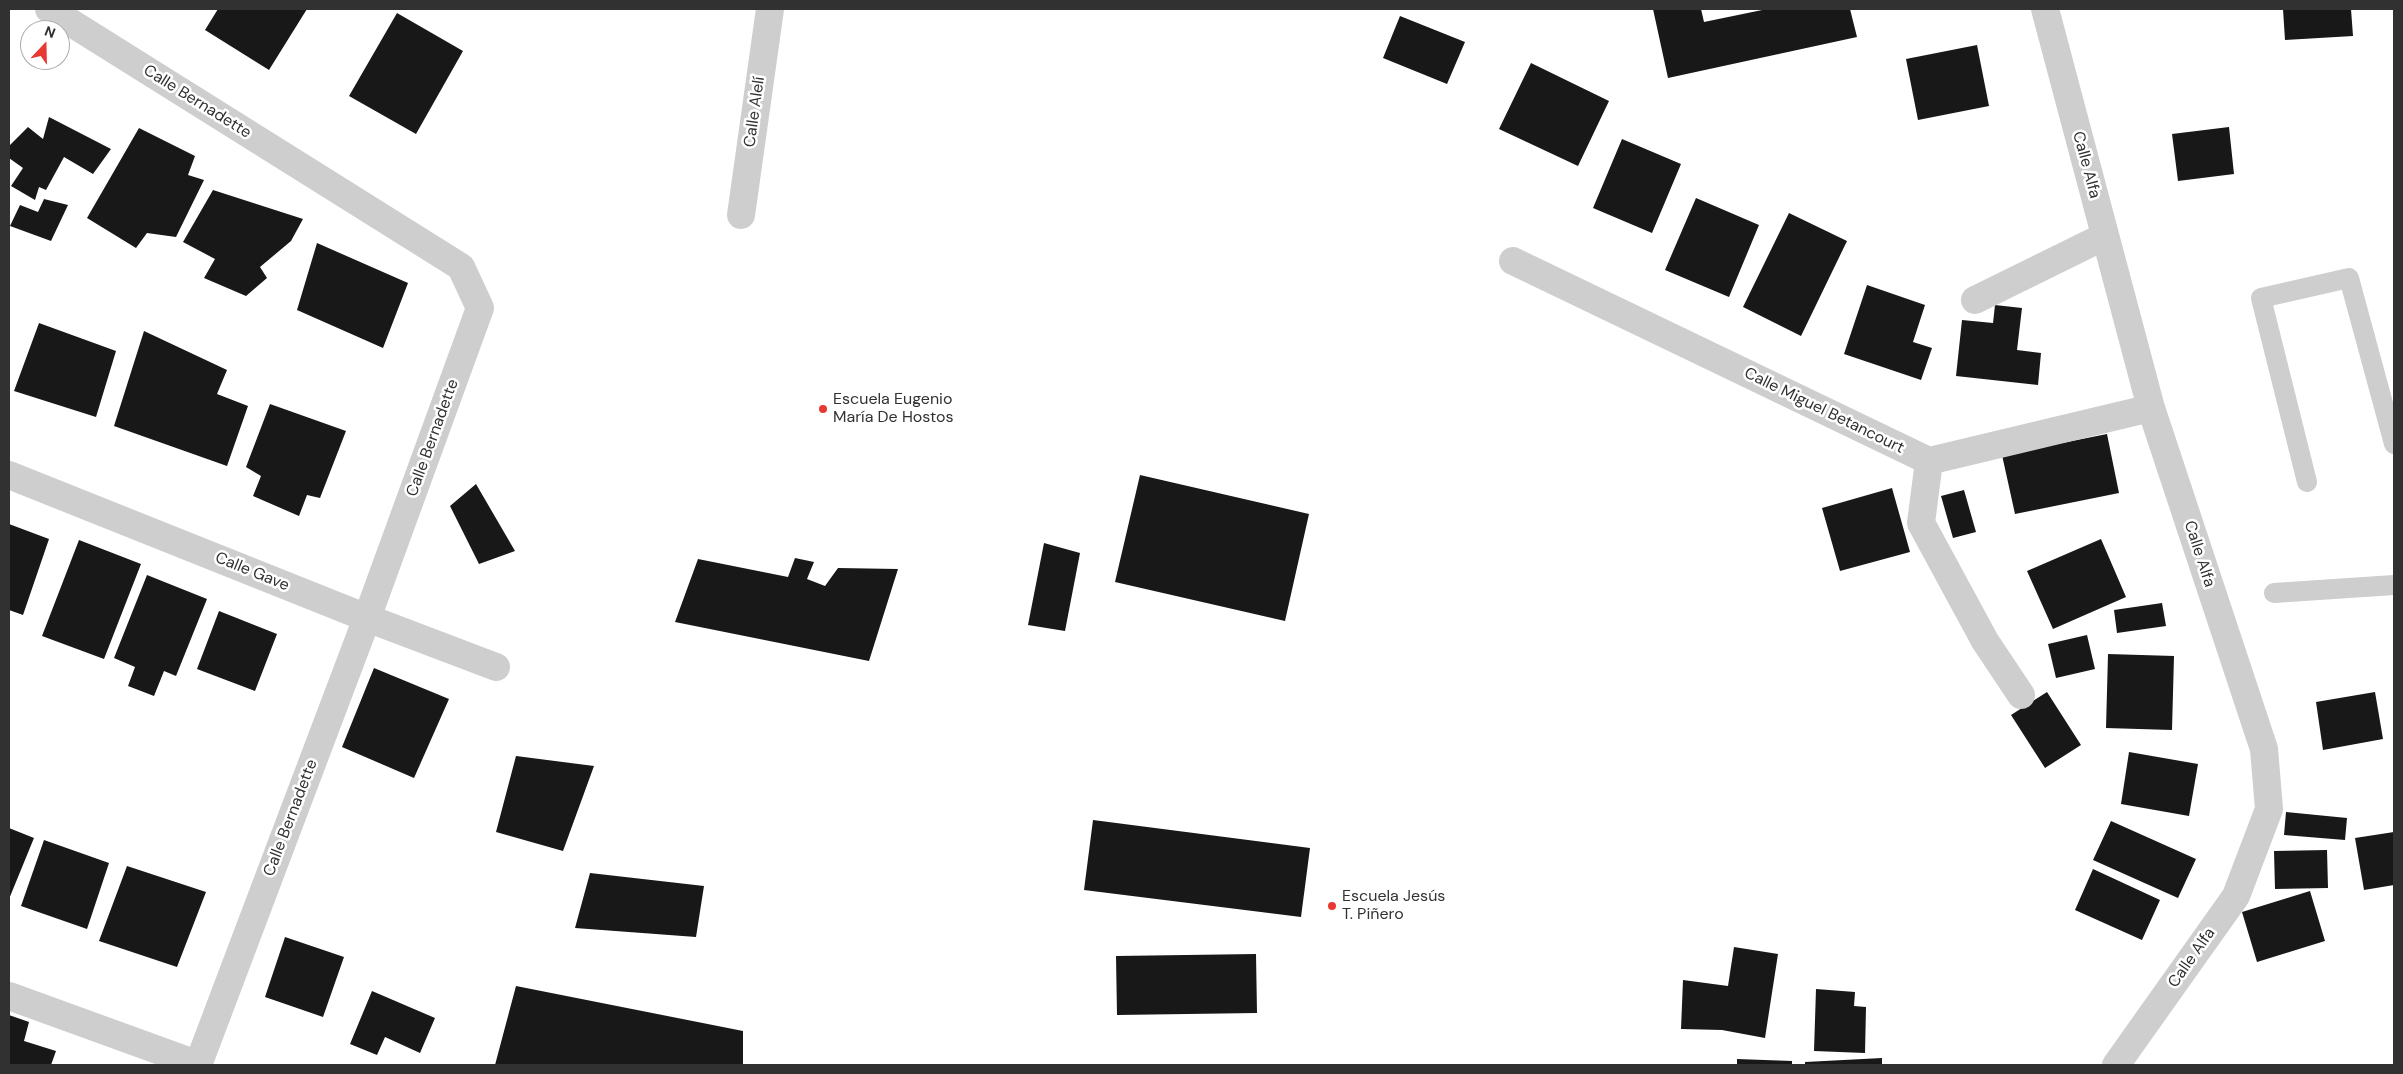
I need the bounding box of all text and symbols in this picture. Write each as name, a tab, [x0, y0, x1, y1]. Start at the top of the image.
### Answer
north arrow	[20, 20, 70, 70]
text: N	[42, 22, 58, 42]
street label: Calle Bernadette	[140, 61, 254, 143]
street label: Calle Alelí	[741, 75, 769, 149]
street label: Calle Alfa	[2068, 129, 2104, 201]
street label: Calle Miguel Betancourt	[1741, 364, 1907, 458]
street label: Calle Bernadette	[403, 377, 463, 499]
place label: Escuela Eugenio María De Hostos	[833, 390, 954, 428]
marker: Escuela Eugenio María De Hostos	[817, 403, 829, 415]
street label: Calle Alfa	[2179, 518, 2219, 590]
street label: Calle Gave	[212, 548, 292, 596]
street label: Calle Bernadette	[260, 757, 322, 879]
place label: Escuela Jesús T. Piñero	[1342, 887, 1445, 925]
marker: Escuela Jesús T. Piñero	[1326, 900, 1338, 912]
street label: Calle Alfa	[2164, 924, 2220, 992]

